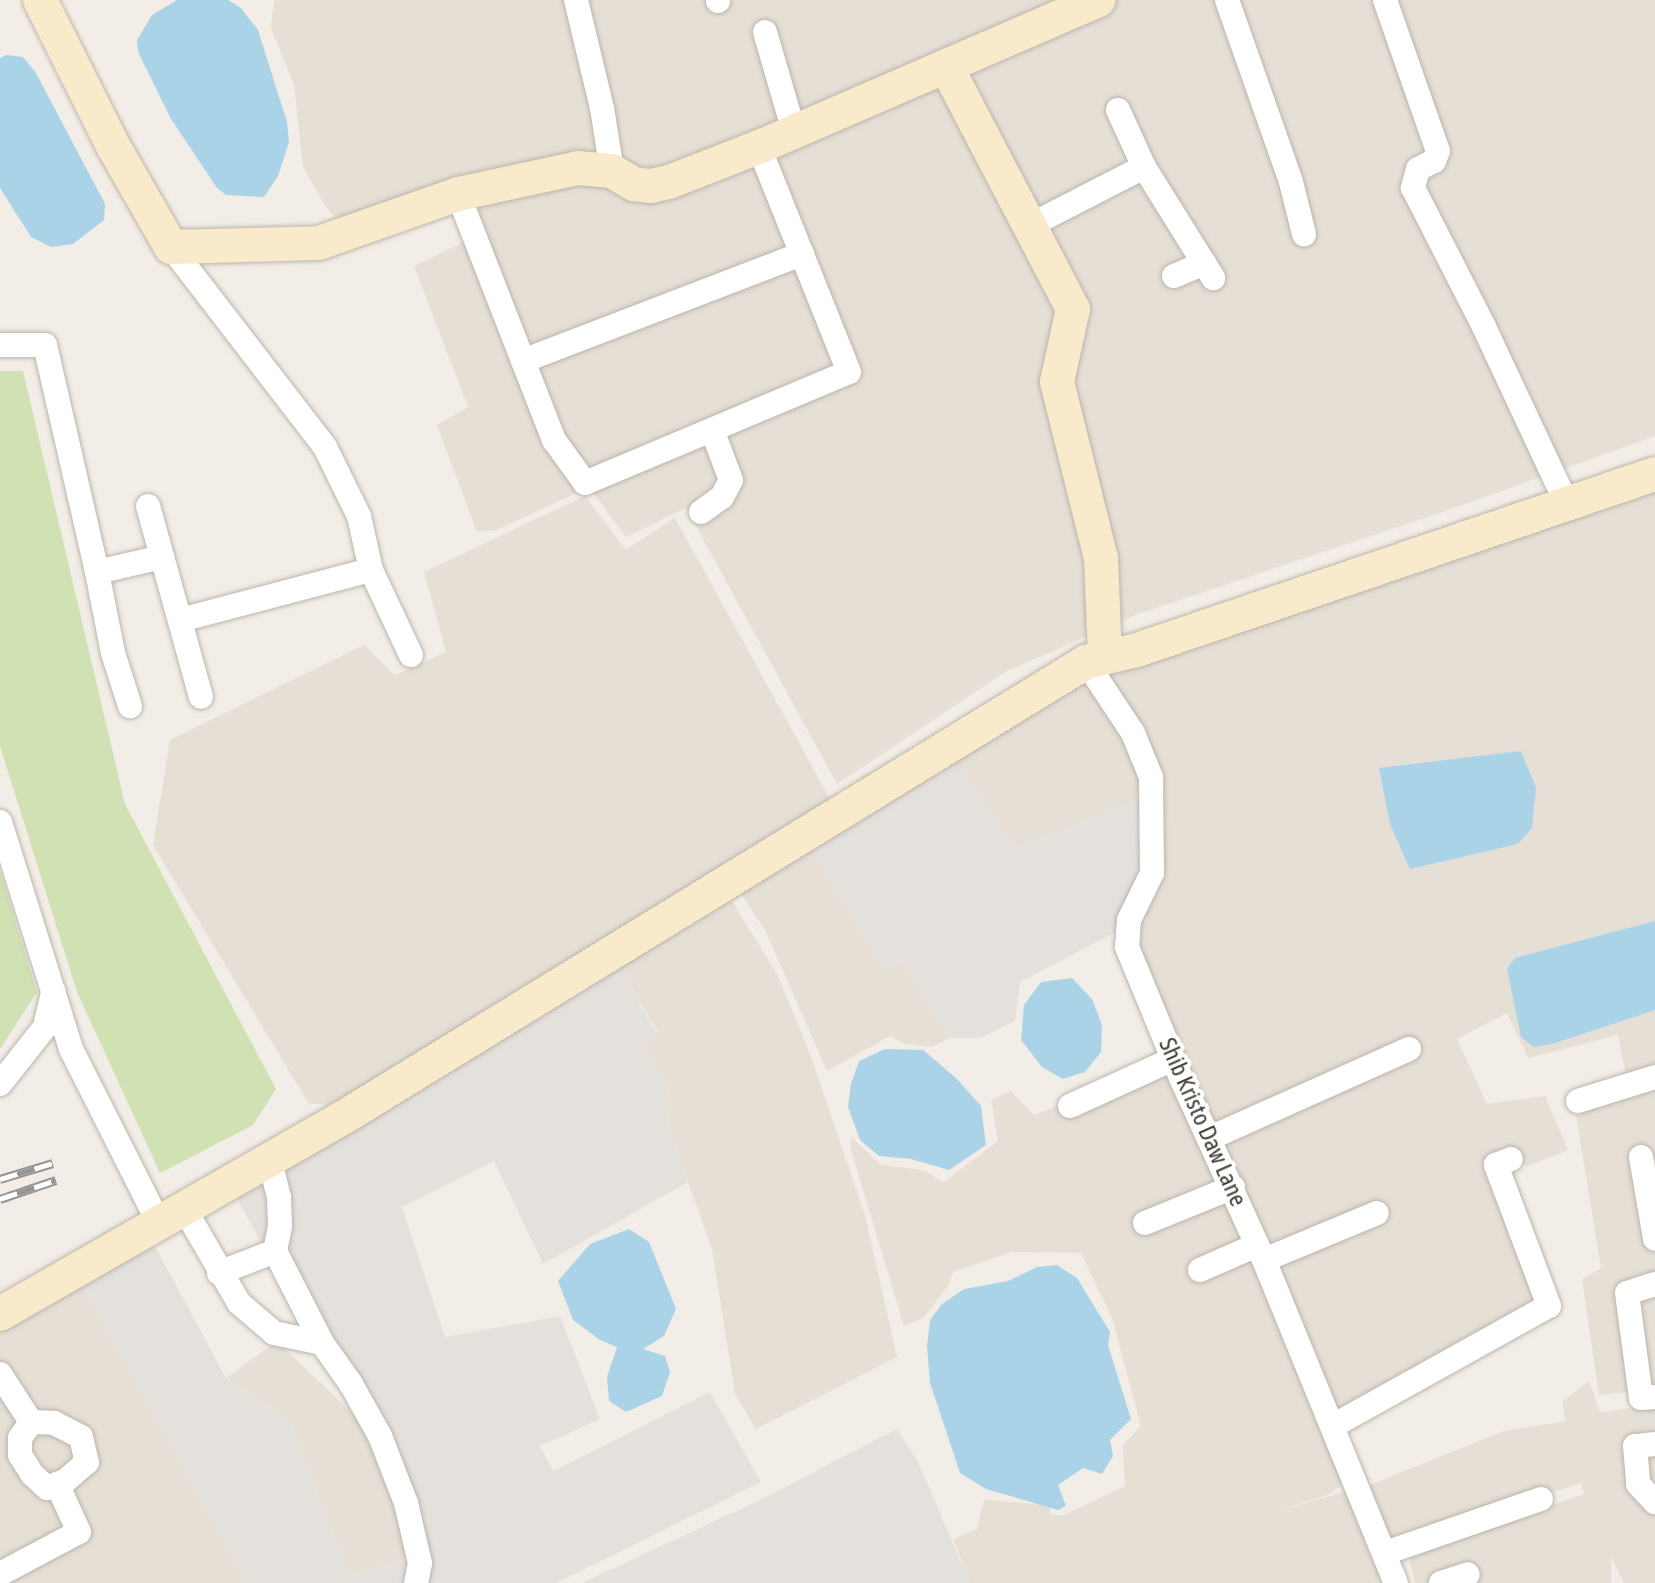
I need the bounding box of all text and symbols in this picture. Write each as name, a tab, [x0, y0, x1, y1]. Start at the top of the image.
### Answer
street label: Shib Kristo Daw Lane	[1153, 1033, 1253, 1211]

